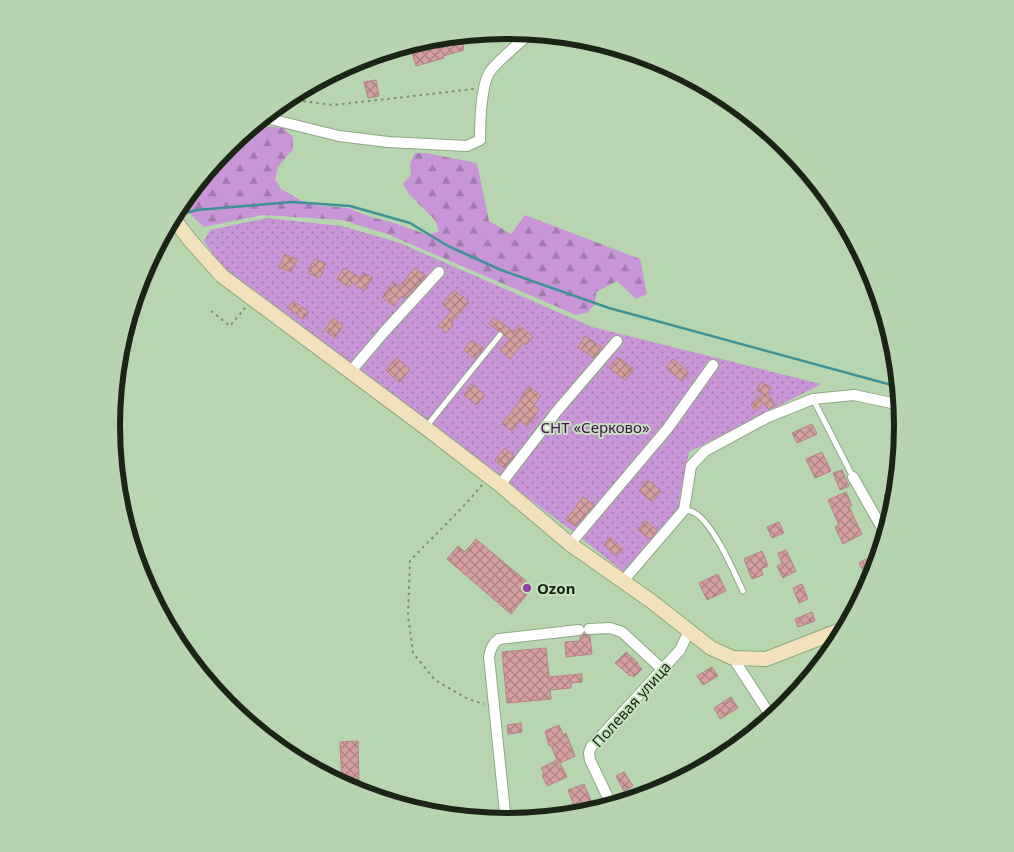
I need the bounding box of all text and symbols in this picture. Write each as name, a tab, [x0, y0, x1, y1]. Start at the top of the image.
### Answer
park label: СНТ «Серково»	[540, 417, 650, 437]
place label: Ozon	[537, 578, 575, 598]
marker: Ozon	[521, 582, 533, 594]
street label: Полевая улица	[587, 657, 675, 751]

